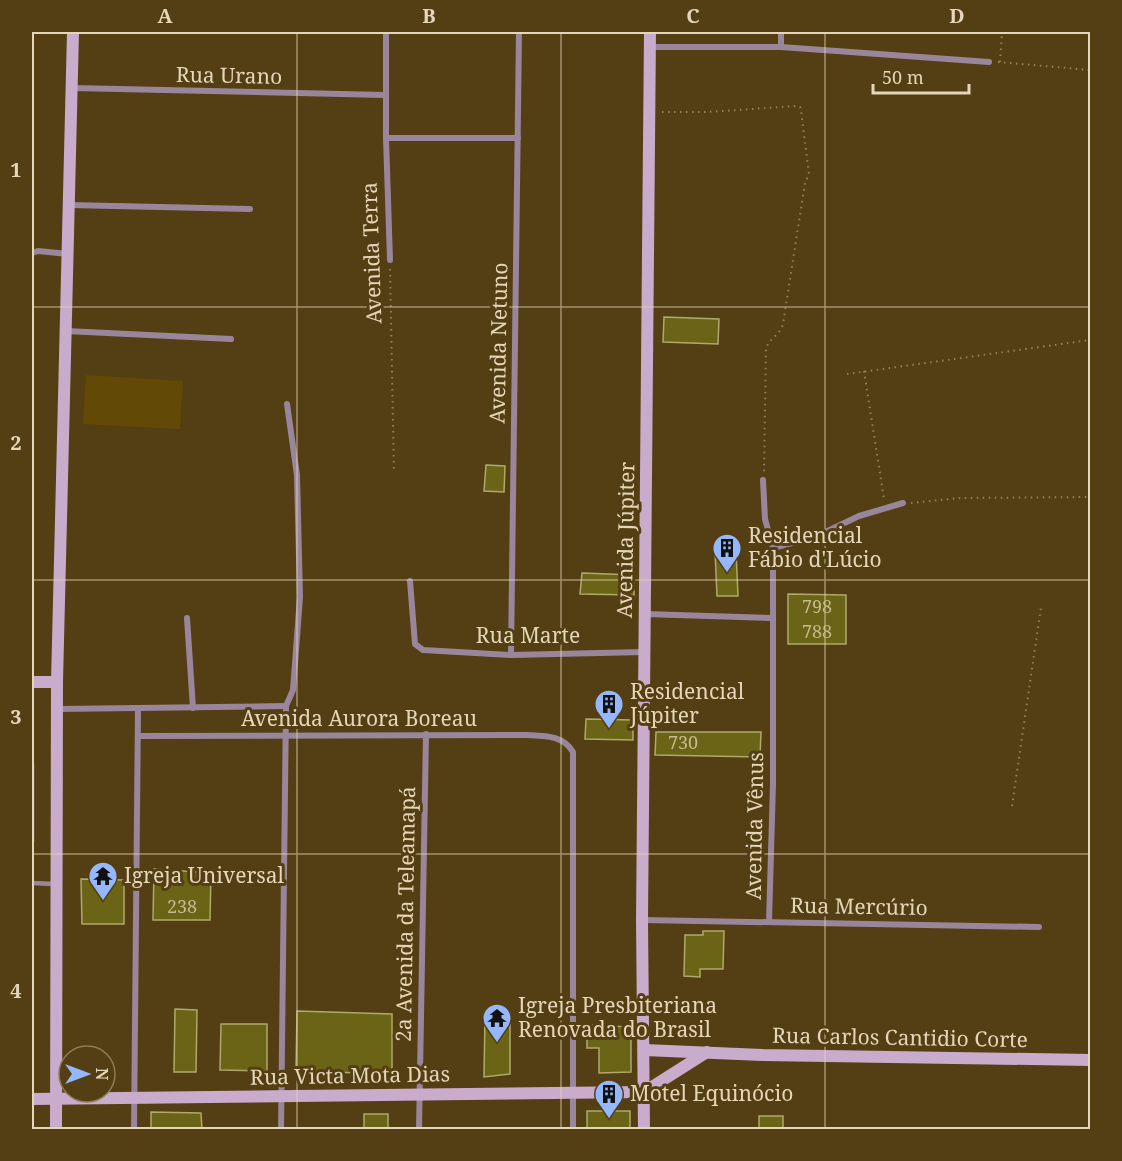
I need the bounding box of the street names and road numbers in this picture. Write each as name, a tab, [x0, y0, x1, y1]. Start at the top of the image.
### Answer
street label: Rua Urano	[176, 60, 282, 90]
street label: Avenida Terra	[355, 182, 387, 324]
street label: Avenida Netuno	[483, 262, 513, 424]
street label: Avenida Júpiter	[610, 461, 640, 618]
street label: Rua Marte	[476, 621, 580, 649]
street label: Avenida Aurora Boreau	[241, 704, 477, 732]
street label: Avenida Vênus	[739, 752, 769, 900]
street label: 2a Avenida da Teleamapá	[389, 786, 421, 1042]
street label: Rua Mercúrio	[790, 891, 928, 921]
street label: Rua Carlos Cantidio Corte	[772, 1021, 1028, 1053]
street label: Rua Victa Mota Dias	[250, 1059, 450, 1091]

